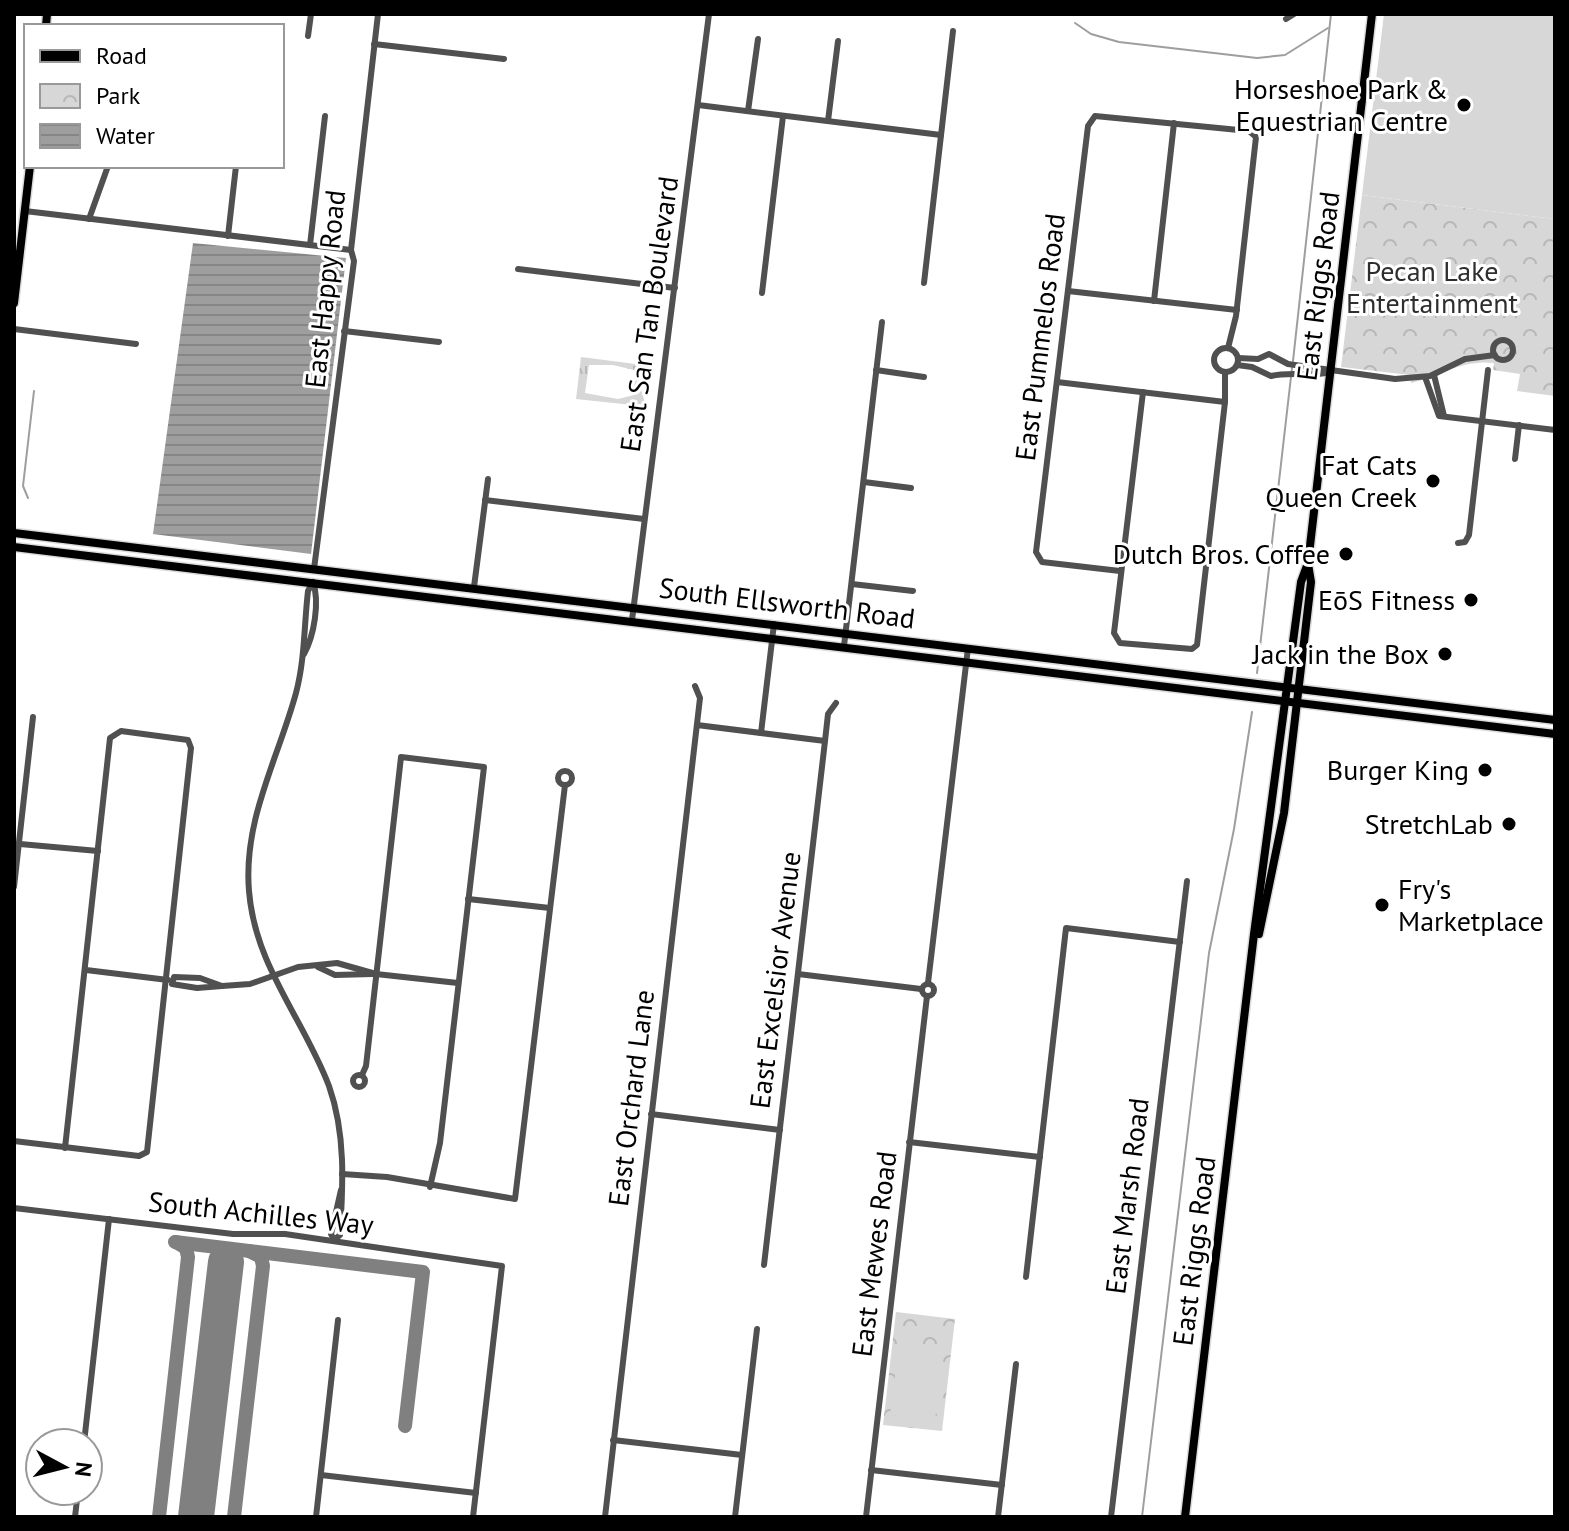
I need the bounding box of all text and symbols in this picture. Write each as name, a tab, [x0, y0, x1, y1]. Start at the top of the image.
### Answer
legend	[24, 24, 284, 168]
text: Road	[96, 40, 147, 71]
place label: Horseshoe Park & Equestrian Centre	[1234, 70, 1448, 139]
text: Park	[96, 80, 141, 111]
marker: Horseshoe Park & Equestrian Centre	[1455, 96, 1473, 114]
text: Water	[96, 120, 155, 151]
street label: East San Tan Boulevard	[611, 174, 686, 454]
street label: East Happy Road	[296, 188, 353, 390]
street label: East Riggs Road	[1288, 189, 1347, 383]
street label: East Pummelos Road	[1006, 211, 1073, 463]
park label: Pecan Lake Entertainment	[1346, 252, 1519, 321]
place label: Fat Cats Queen Creek	[1265, 446, 1418, 515]
marker: Fat Cats Queen Creek	[1424, 472, 1442, 490]
place label: Dutch Bros. Coffee	[1113, 535, 1330, 572]
marker: Dutch Bros. Coffee	[1337, 545, 1355, 563]
street label: South Ellsworth Road	[657, 568, 917, 637]
place label: EōS Fitness	[1318, 581, 1455, 618]
marker: EōS Fitness	[1462, 591, 1480, 609]
place label: Jack in the Box	[1251, 635, 1429, 672]
marker: Jack in the Box	[1436, 645, 1454, 663]
place label: Burger King	[1327, 751, 1469, 788]
marker: Burger King	[1476, 761, 1494, 779]
place label: StretchLab	[1365, 805, 1493, 842]
marker: StretchLab	[1500, 815, 1518, 833]
street label: East Excelsior Avenue	[740, 849, 809, 1111]
place label: Fry's Marketplace	[1398, 870, 1544, 939]
marker: Fry's Marketplace	[1373, 896, 1391, 914]
street label: East Orchard Lane	[599, 988, 662, 1208]
street label: East Marsh Road	[1096, 1096, 1157, 1296]
street label: East Mewes Road	[843, 1149, 904, 1359]
street label: East Riggs Road	[1164, 1154, 1223, 1348]
street label: South Achilles Way	[147, 1182, 375, 1243]
north arrow	[24, 1427, 104, 1507]
text: N	[69, 1461, 99, 1478]

